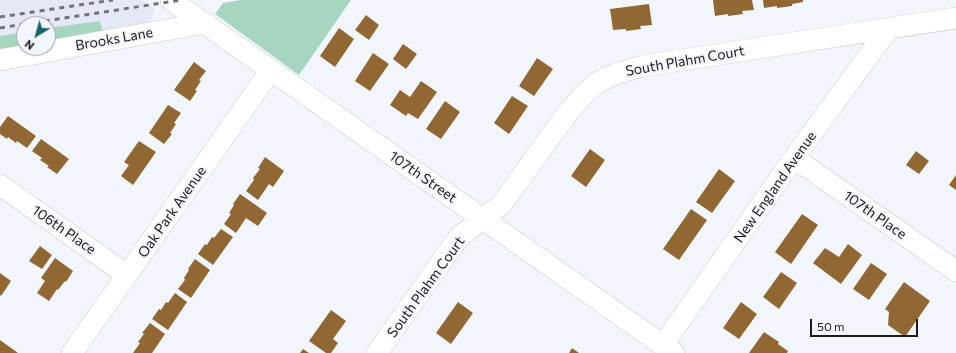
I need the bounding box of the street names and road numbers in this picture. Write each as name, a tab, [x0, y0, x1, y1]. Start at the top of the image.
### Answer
street label: Brooks Lane	[74, 24, 154, 54]
street label: South Plahm Court	[624, 42, 746, 80]
street label: New England Avenue	[730, 128, 820, 246]
street label: 107th Street	[386, 148, 460, 206]
street label: Oak Park Avenue	[134, 163, 210, 261]
street label: 107th Place	[840, 187, 910, 243]
street label: 106th Place	[29, 202, 99, 258]
street label: South Plahm Court	[384, 233, 468, 341]

